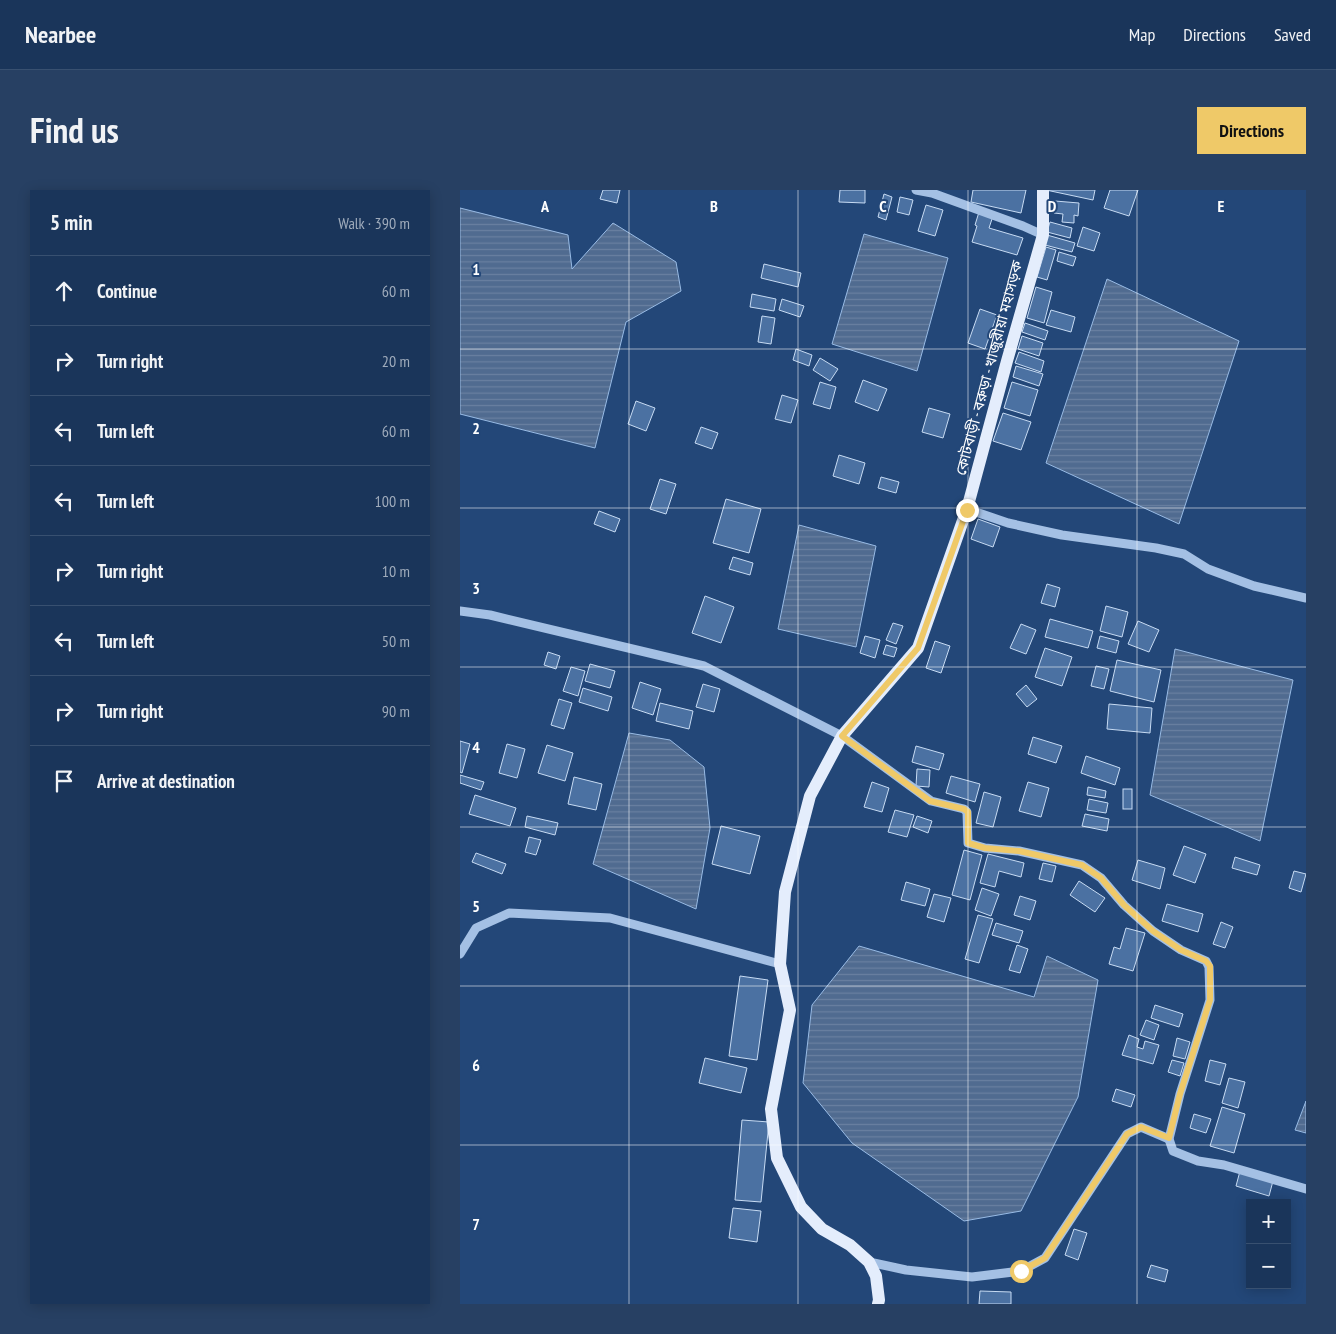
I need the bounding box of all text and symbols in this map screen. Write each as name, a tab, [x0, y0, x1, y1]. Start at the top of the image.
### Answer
text: Nearbee	[25, 19, 96, 50]
text: Map	[1129, 23, 1155, 46]
text: Directions	[1183, 23, 1246, 46]
text: Saved	[1274, 23, 1311, 46]
text: Find us	[30, 107, 119, 153]
button: Directions	[1197, 107, 1306, 154]
text: A	[540, 196, 550, 216]
text: B	[710, 196, 718, 216]
text: C	[879, 196, 887, 216]
text: D	[1048, 196, 1057, 216]
text: E	[1218, 196, 1225, 216]
text: 5 min	[50, 209, 92, 236]
text: Walk · 390 m	[338, 213, 410, 233]
street label: কোটবাড়ী - বরুড়া - খাজুরীয়া মহাসড়ক	[951, 258, 1027, 477]
text: 1	[472, 259, 480, 279]
icon: ahead	[50, 277, 78, 305]
text: Continue	[97, 279, 157, 303]
text: 60 m	[382, 281, 410, 301]
icon: right	[50, 347, 78, 375]
text: Turn right	[97, 349, 163, 373]
text: 20 m	[382, 351, 410, 371]
icon: left	[50, 417, 78, 445]
text: 2	[472, 418, 480, 438]
text: Turn left	[97, 419, 154, 443]
text: 60 m	[382, 421, 410, 441]
icon: left	[50, 487, 78, 515]
text: Turn left	[97, 489, 154, 513]
text: 100 m	[375, 491, 410, 511]
route end	[956, 499, 979, 522]
icon: right	[50, 557, 78, 585]
text: Turn right	[97, 559, 163, 583]
text: 10 m	[382, 561, 410, 581]
text: 3	[472, 578, 480, 598]
icon: left	[50, 627, 78, 655]
text: Turn left	[97, 629, 154, 653]
text: 50 m	[382, 631, 410, 651]
icon: right	[50, 697, 78, 725]
text: Turn right	[97, 699, 163, 723]
text: 90 m	[382, 701, 410, 721]
text: 4	[472, 737, 480, 757]
icon: arrive	[50, 767, 78, 795]
text: Arrive at destination	[97, 769, 235, 793]
text: 5	[472, 896, 480, 916]
text: 6	[472, 1055, 480, 1075]
map controls	[1246, 1199, 1291, 1289]
button: +	[1246, 1199, 1291, 1244]
text: 7	[472, 1214, 480, 1234]
button: −	[1246, 1244, 1291, 1289]
route start	[1010, 1260, 1033, 1283]

